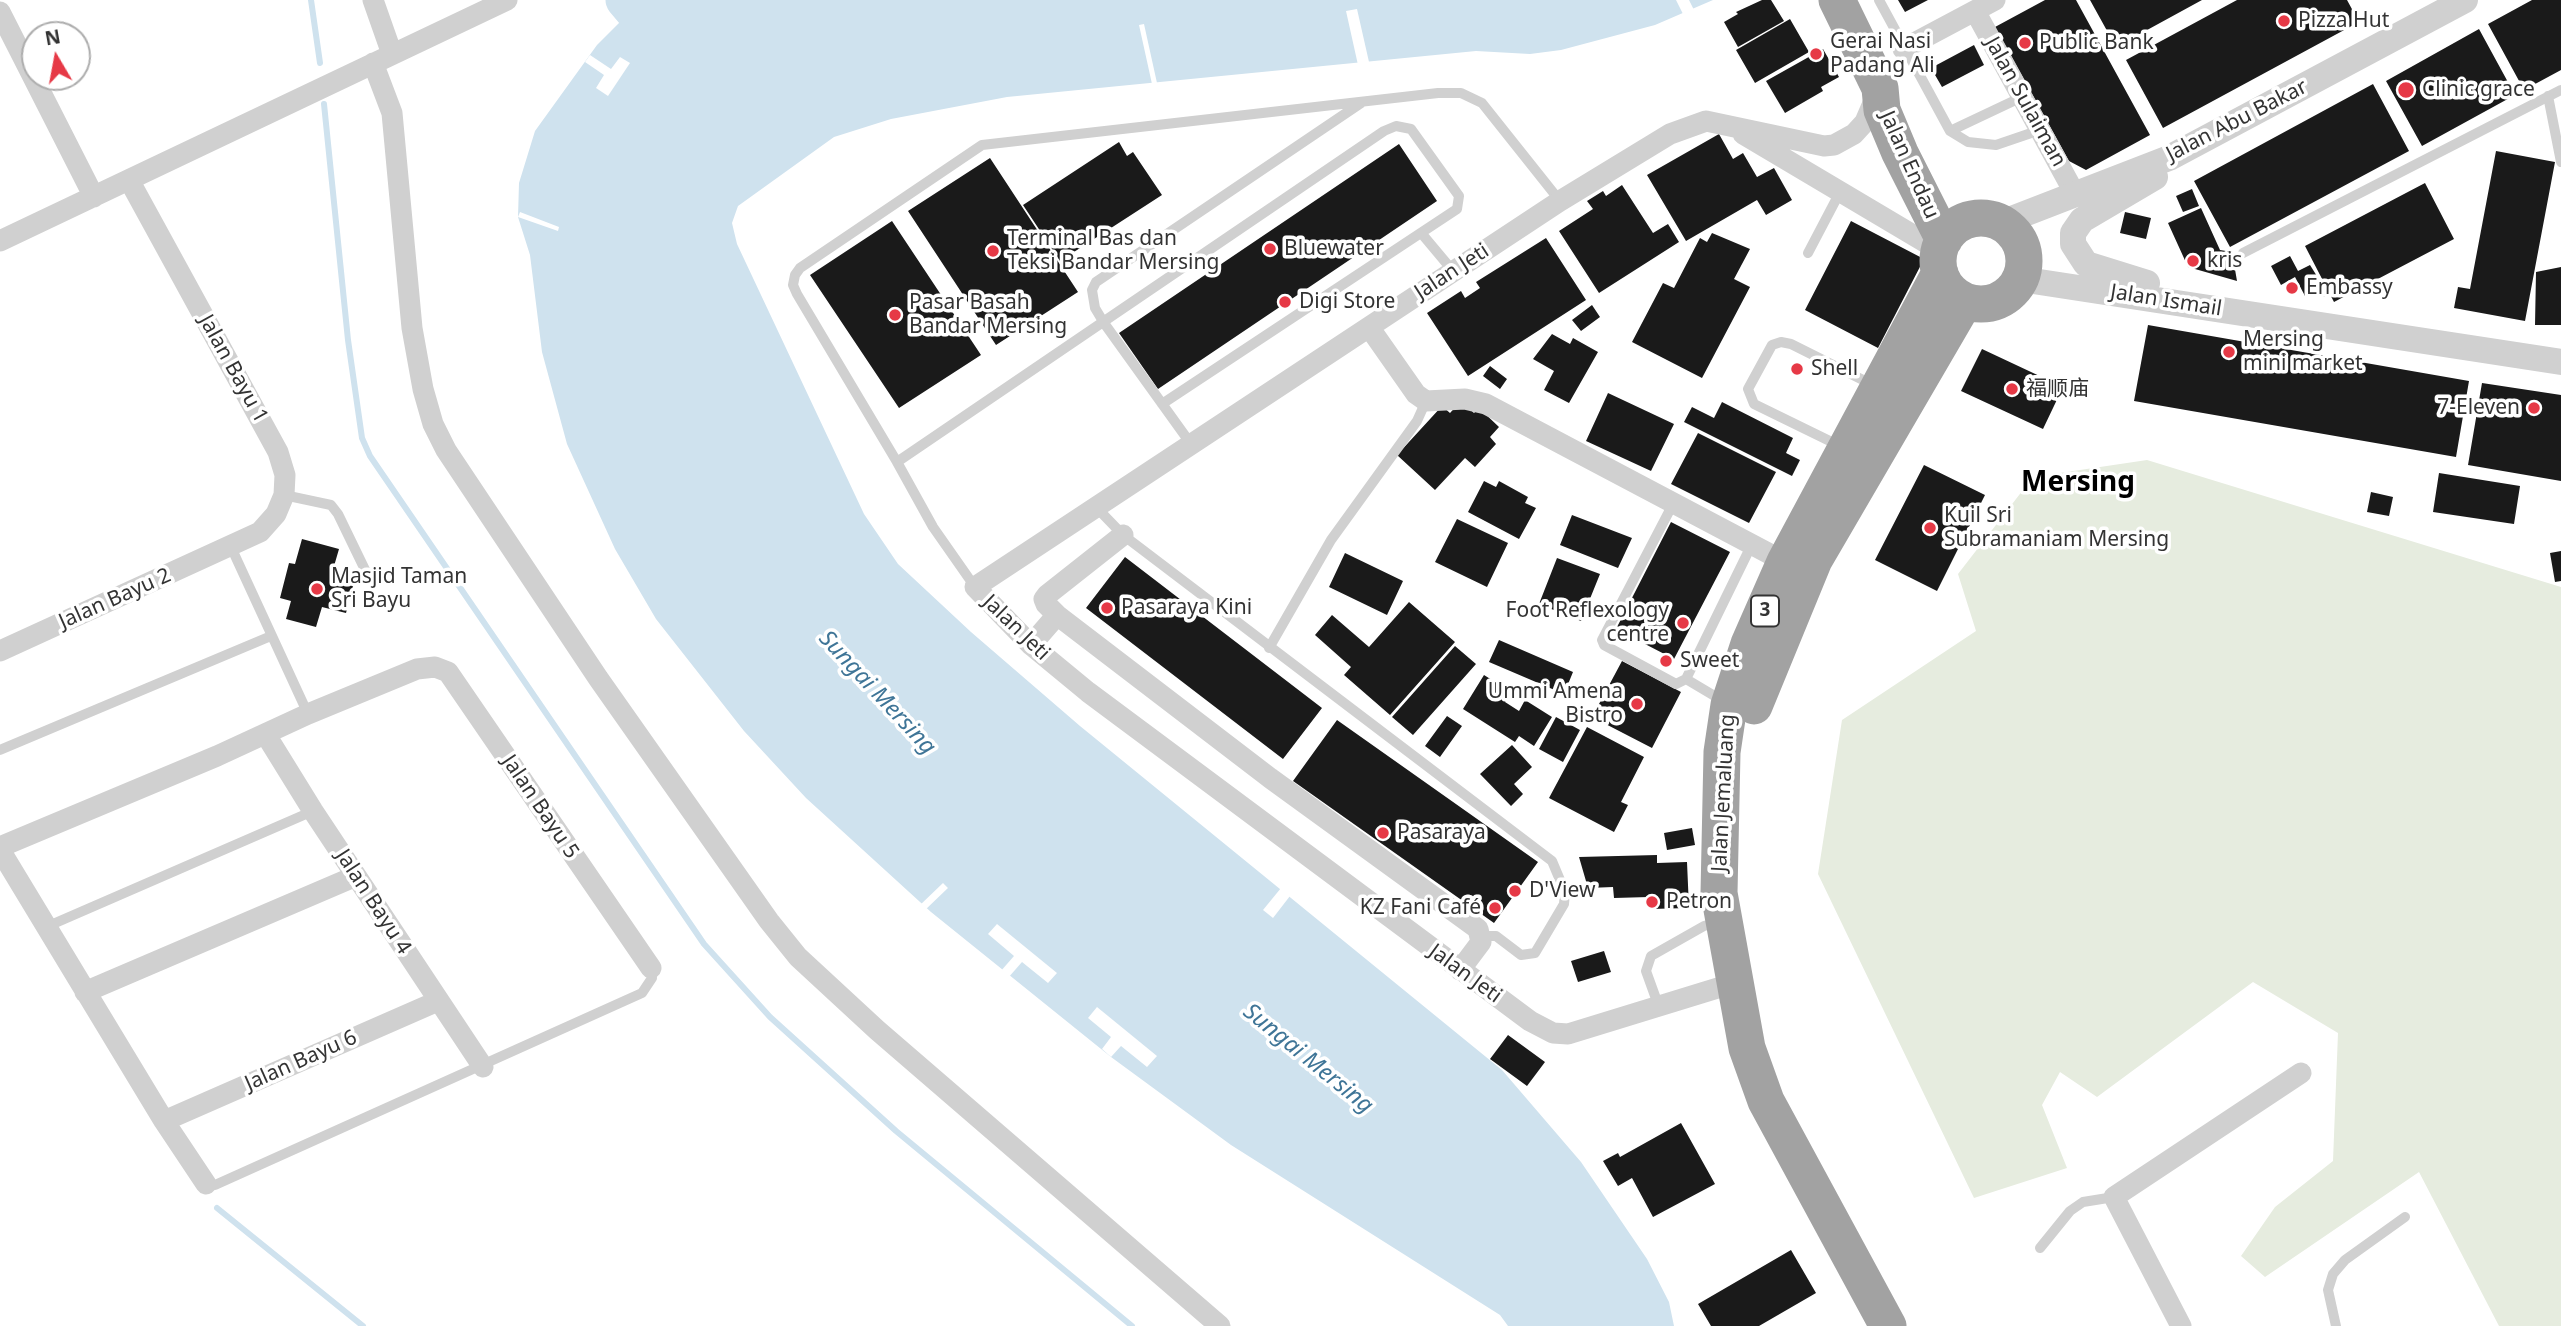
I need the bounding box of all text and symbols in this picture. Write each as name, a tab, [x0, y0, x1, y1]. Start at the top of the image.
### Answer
place label: Pizza Hut	[2298, 8, 2389, 34]
marker: Pizza Hut	[2276, 13, 2292, 29]
north arrow	[21, 21, 91, 91]
text: N	[43, 23, 63, 51]
place label: Gerai Nasi Padang Ali	[1830, 29, 1935, 79]
place label: Public Bank	[2039, 30, 2154, 56]
street label: Jalan Sulaiman	[1979, 33, 2071, 171]
marker: Public Bank	[2017, 35, 2033, 51]
marker: Gerai Nasi Padang Ali	[1808, 46, 1824, 62]
street label: Jalan Abu Bakar	[2162, 75, 2312, 167]
place label: Clinic grace	[2422, 77, 2535, 103]
marker: Clinic grace	[2396, 80, 2416, 100]
street label: Jalan Endau	[1874, 107, 1944, 223]
place label: Terminal Bas dan Teksi Bandar Mersing	[1007, 226, 1219, 276]
place label: Bluewater	[1284, 236, 1384, 262]
street label: Jalan Jeti	[1410, 239, 1494, 305]
marker: Bluewater	[1262, 241, 1278, 257]
marker: Terminal Bas dan Teksi Bandar Mersing	[985, 243, 1001, 259]
place label: kris	[2207, 248, 2242, 274]
marker: kris	[2185, 253, 2201, 269]
place label: Embassy	[2306, 275, 2393, 301]
street label: Jalan Ismail	[2108, 280, 2224, 322]
marker: Embassy	[2284, 280, 2300, 296]
place label: Digi Store	[1299, 289, 1395, 315]
place label: Pasar Basah Bandar Mersing	[909, 290, 1067, 340]
marker: Digi Store	[1277, 294, 1293, 310]
marker: Pasar Basah Bandar Mersing	[887, 307, 903, 323]
street label: Jalan Bayu 1	[193, 311, 273, 427]
place label: Mersing mini market	[2243, 327, 2363, 377]
marker: Mersing mini market	[2221, 344, 2237, 360]
place label: Shell	[1811, 356, 1858, 382]
marker: Shell	[1789, 361, 1805, 377]
place label: 福顺庙	[2026, 376, 2089, 402]
marker: 福顺庙	[2004, 381, 2020, 397]
place label: 7-Eleven	[2437, 395, 2520, 421]
marker: 7-Eleven	[2526, 400, 2542, 416]
district label: Mersing	[2021, 466, 2135, 500]
place label: Kuil Sri Subramaniam Mersing	[1944, 503, 2169, 553]
marker: Kuil Sri Subramaniam Mersing	[1922, 520, 1938, 536]
street label: Jalan Bayu 2	[55, 563, 175, 635]
place label: Masjid Taman Sri Bayu	[331, 564, 467, 614]
marker: Masjid Taman Sri Bayu	[309, 581, 325, 597]
street label: Jalan Jeti	[977, 590, 1055, 666]
place label: Pasaraya Kini	[1121, 595, 1252, 621]
road number: 3	[1751, 596, 1779, 626]
place label: Foot Reflexology centre	[1506, 598, 1669, 648]
marker: Pasaraya Kini	[1099, 600, 1115, 616]
marker: Foot Reflexology centre	[1675, 615, 1691, 631]
water label: Sungai Mersing	[813, 625, 941, 761]
place label: Sweet	[1680, 648, 1739, 674]
marker: Sweet	[1658, 653, 1674, 669]
place label: Ummi Amena Bistro	[1488, 679, 1623, 729]
marker: Ummi Amena Bistro	[1629, 696, 1645, 712]
street label: Jalan Jemaluang	[1707, 713, 1741, 873]
street label: Jalan Bayu 5	[496, 750, 584, 864]
place label: Pasaraya	[1397, 820, 1486, 846]
marker: Pasaraya	[1375, 825, 1391, 841]
street label: Jalan Bayu 4	[330, 845, 416, 959]
place label: D'View	[1529, 878, 1595, 904]
marker: D'View	[1507, 883, 1523, 899]
place label: Petron	[1666, 889, 1732, 915]
marker: Petron	[1644, 894, 1660, 910]
place label: KZ Fani Café	[1360, 895, 1481, 921]
marker: KZ Fani Café	[1487, 900, 1503, 916]
street label: Jalan Jeti	[1424, 939, 1506, 1009]
water label: Sungai Mersing	[1238, 998, 1378, 1120]
street label: Jalan Bayu 6	[241, 1025, 361, 1097]

